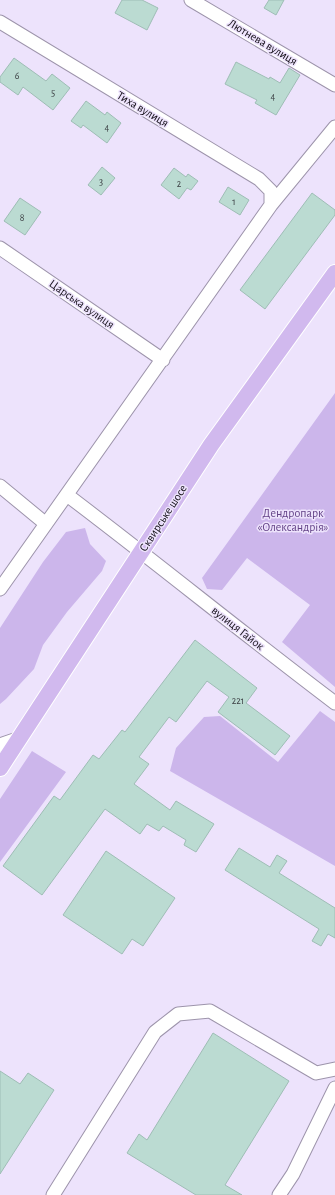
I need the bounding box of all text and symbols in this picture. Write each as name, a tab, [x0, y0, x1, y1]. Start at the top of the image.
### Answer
street label: Лютнева вулиця	[226, 17, 300, 68]
house number: 6	[15, 71, 20, 81]
house number: 5	[51, 88, 55, 98]
street label: Тиха вулиця	[115, 89, 171, 130]
house number: 4	[271, 92, 276, 102]
house number: 4	[105, 123, 110, 133]
house number: 3	[99, 177, 103, 187]
house number: 2	[177, 179, 182, 189]
house number: 1	[232, 197, 236, 207]
house number: 8	[20, 213, 25, 223]
street label: Царська вулиця	[47, 277, 117, 332]
street label: Сквирське шосе	[137, 482, 189, 554]
park label: Дендропарк «Олександрія»	[258, 507, 329, 533]
street label: вулиця Гайок	[209, 604, 267, 653]
house number: 221	[232, 696, 244, 706]

